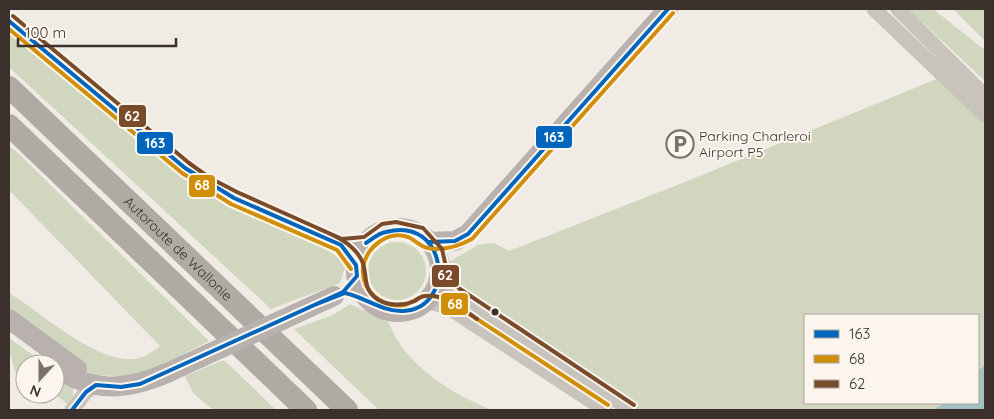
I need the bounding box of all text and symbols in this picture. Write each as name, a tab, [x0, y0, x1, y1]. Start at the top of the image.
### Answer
scale bar	[18, 15, 175, 47]
text: 100 m	[25, 23, 66, 42]
line badge: 62	[118, 104, 147, 128]
text: 62	[124, 107, 140, 125]
line badge: 163	[535, 125, 573, 149]
place label: Parking Charleroi Airport P5	[699, 127, 811, 161]
text: 163	[544, 128, 564, 146]
parking icon: Parking Charleroi Airport P5	[665, 129, 695, 159]
line badge: 163	[136, 131, 174, 155]
text: 163	[145, 134, 165, 152]
line badge: 68	[188, 174, 216, 198]
text: 68	[194, 176, 210, 194]
street label: Autoroute de Wallonie	[120, 192, 236, 305]
line badge: 62	[431, 264, 460, 288]
text: 62	[437, 266, 453, 284]
line badge: 68	[440, 292, 469, 316]
text: 68	[447, 295, 463, 313]
unlabelled marker	[490, 307, 500, 317]
legend	[804, 314, 979, 404]
text: 163	[849, 324, 871, 343]
text: 68	[849, 349, 865, 368]
north arrow	[15, 354, 65, 404]
text: 62	[849, 374, 865, 393]
text: N	[27, 381, 43, 401]

